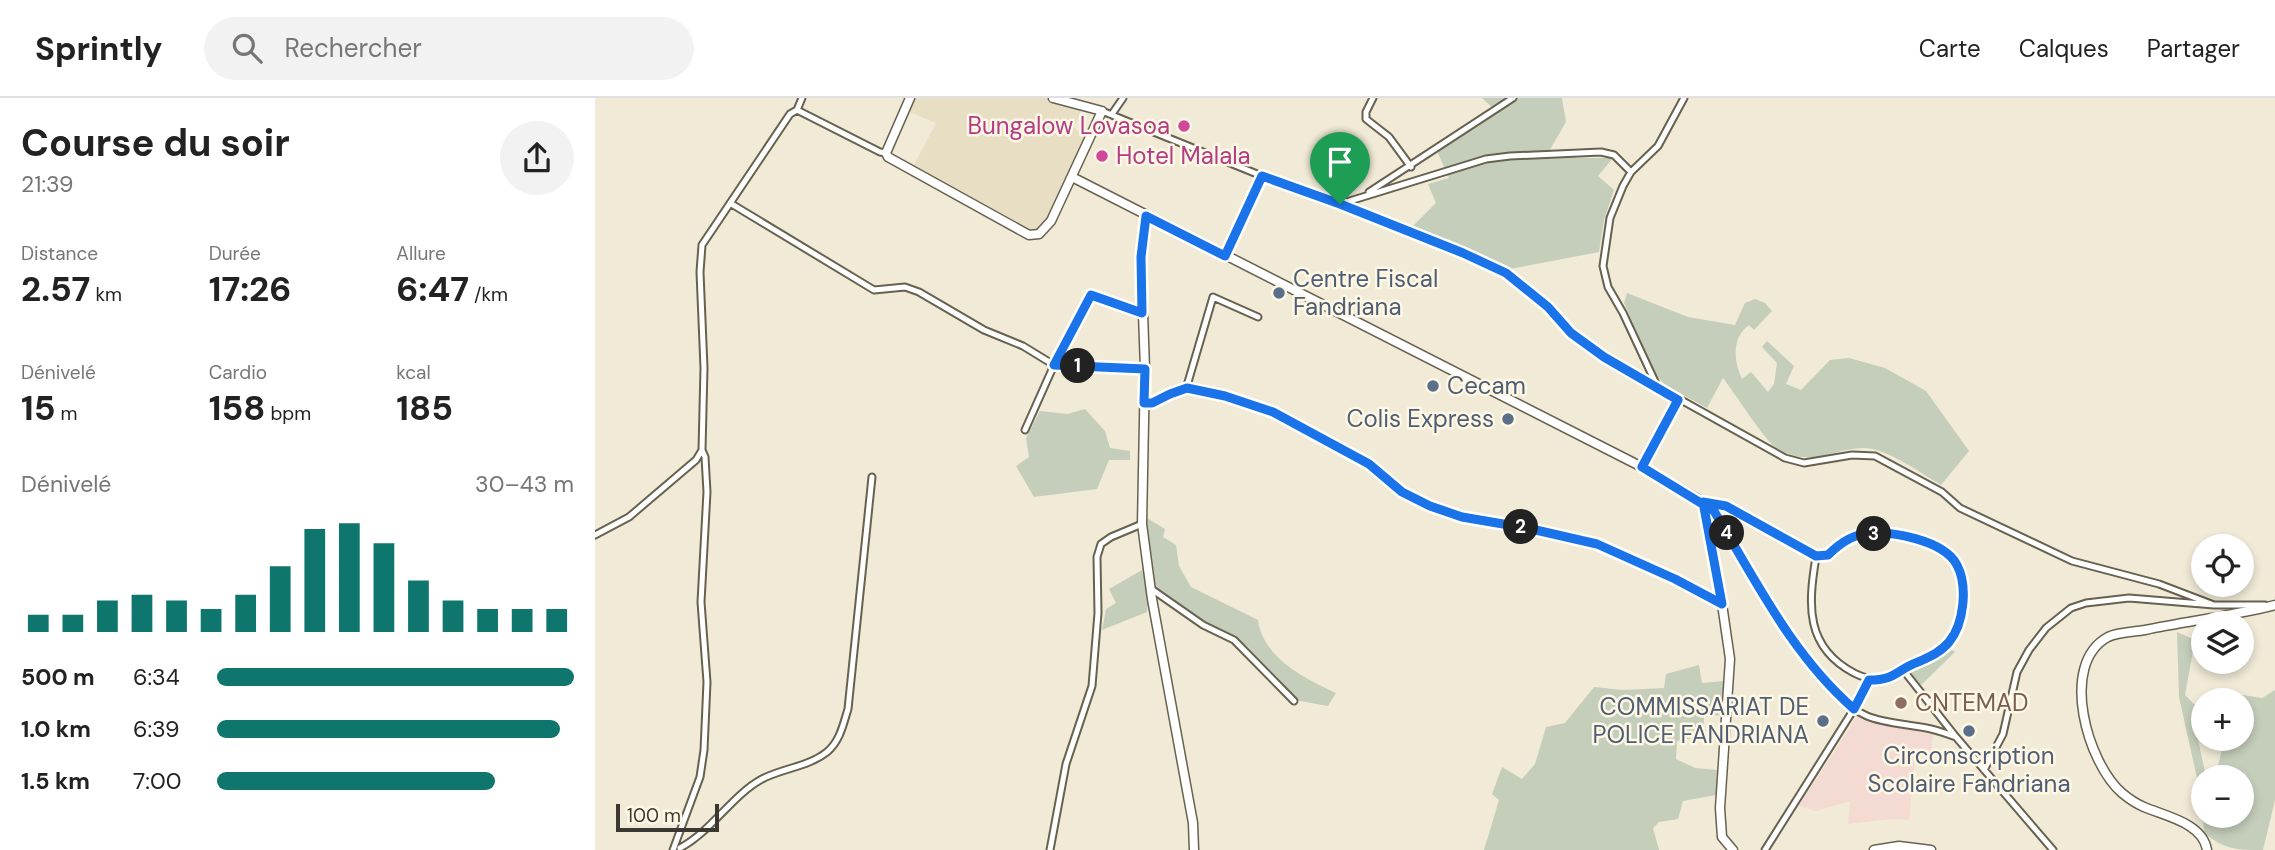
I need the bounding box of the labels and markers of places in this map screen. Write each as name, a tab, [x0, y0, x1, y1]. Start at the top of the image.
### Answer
place label: Bungalow Lovasoa	[968, 110, 1170, 141]
marker: Bungalow Lovasoa	[1176, 118, 1192, 134]
pin	[1310, 132, 1370, 204]
place label: Hotel Malala	[1116, 140, 1251, 171]
marker: Hotel Malala	[1094, 148, 1110, 164]
place label: Centre Fiscal Fandriana	[1293, 263, 1438, 322]
marker: Centre Fiscal Fandriana	[1271, 285, 1287, 301]
pin: 1	[1061, 348, 1095, 384]
place label: Cecam	[1447, 370, 1526, 401]
marker: Cecam	[1425, 378, 1441, 394]
place label: Colis Express	[1346, 403, 1494, 434]
marker: Colis Express	[1500, 411, 1516, 427]
pin: 2	[1503, 510, 1539, 544]
pin: 4	[1709, 516, 1745, 550]
pin: 3	[1857, 516, 1891, 551]
place label: CNTEMAD	[1915, 687, 2028, 718]
place label: COMMISSARIAT DE POLICE FANDRIANA	[1593, 691, 1809, 750]
marker: CNTEMAD	[1893, 695, 1909, 711]
marker: COMMISSARIAT DE POLICE FANDRIANA	[1815, 713, 1831, 729]
marker: Circonscription Scolaire Fandriana	[1961, 723, 1977, 739]
place label: Circonscription Scolaire Fandriana	[1868, 740, 2070, 799]

